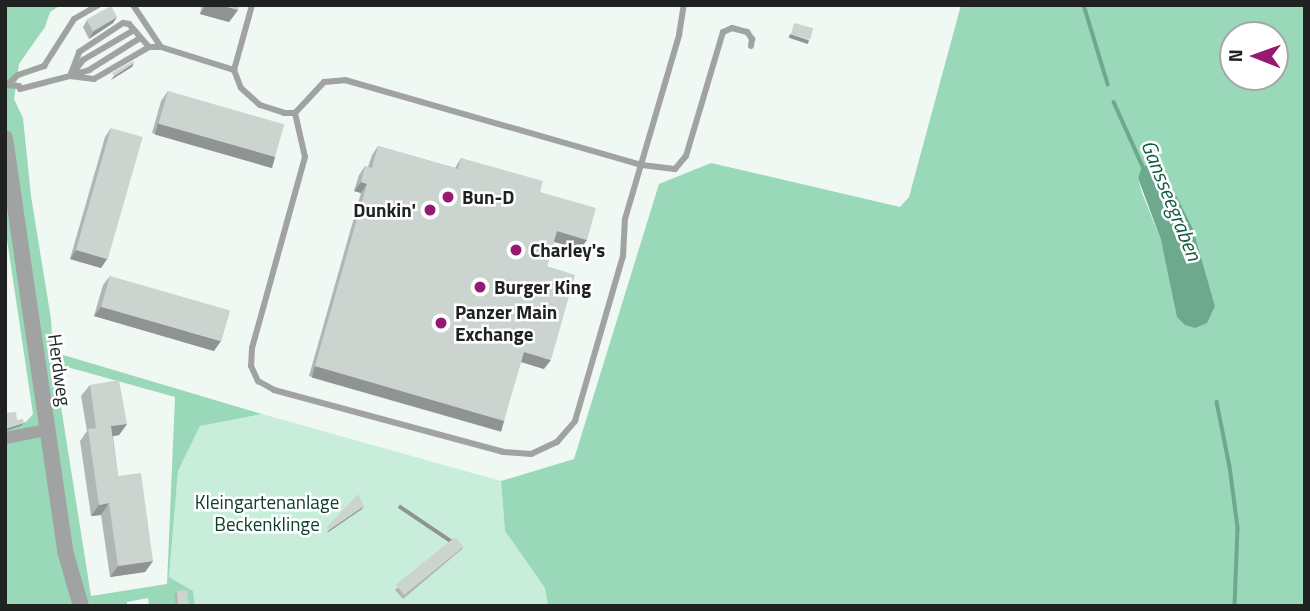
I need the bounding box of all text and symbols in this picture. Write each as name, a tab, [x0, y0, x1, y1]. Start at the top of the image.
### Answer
north arrow	[1219, 21, 1289, 91]
text: N	[1220, 49, 1249, 63]
water label: Gansseegraben	[1136, 136, 1208, 264]
place label: Bun-D	[462, 186, 514, 208]
marker: Bun-D	[440, 189, 456, 205]
place label: Dunkin'	[353, 199, 416, 221]
marker: Dunkin'	[422, 202, 438, 218]
place label: Charley's	[530, 239, 605, 261]
marker: Charley's	[508, 242, 524, 258]
place label: Burger King	[494, 276, 591, 298]
marker: Burger King	[472, 279, 488, 295]
place label: Panzer Main Exchange	[455, 301, 557, 345]
marker: Panzer Main Exchange	[433, 315, 449, 331]
street label: Herdweg	[44, 333, 76, 407]
park label: Kleingartenanlage Beckenklinge	[195, 491, 339, 535]

